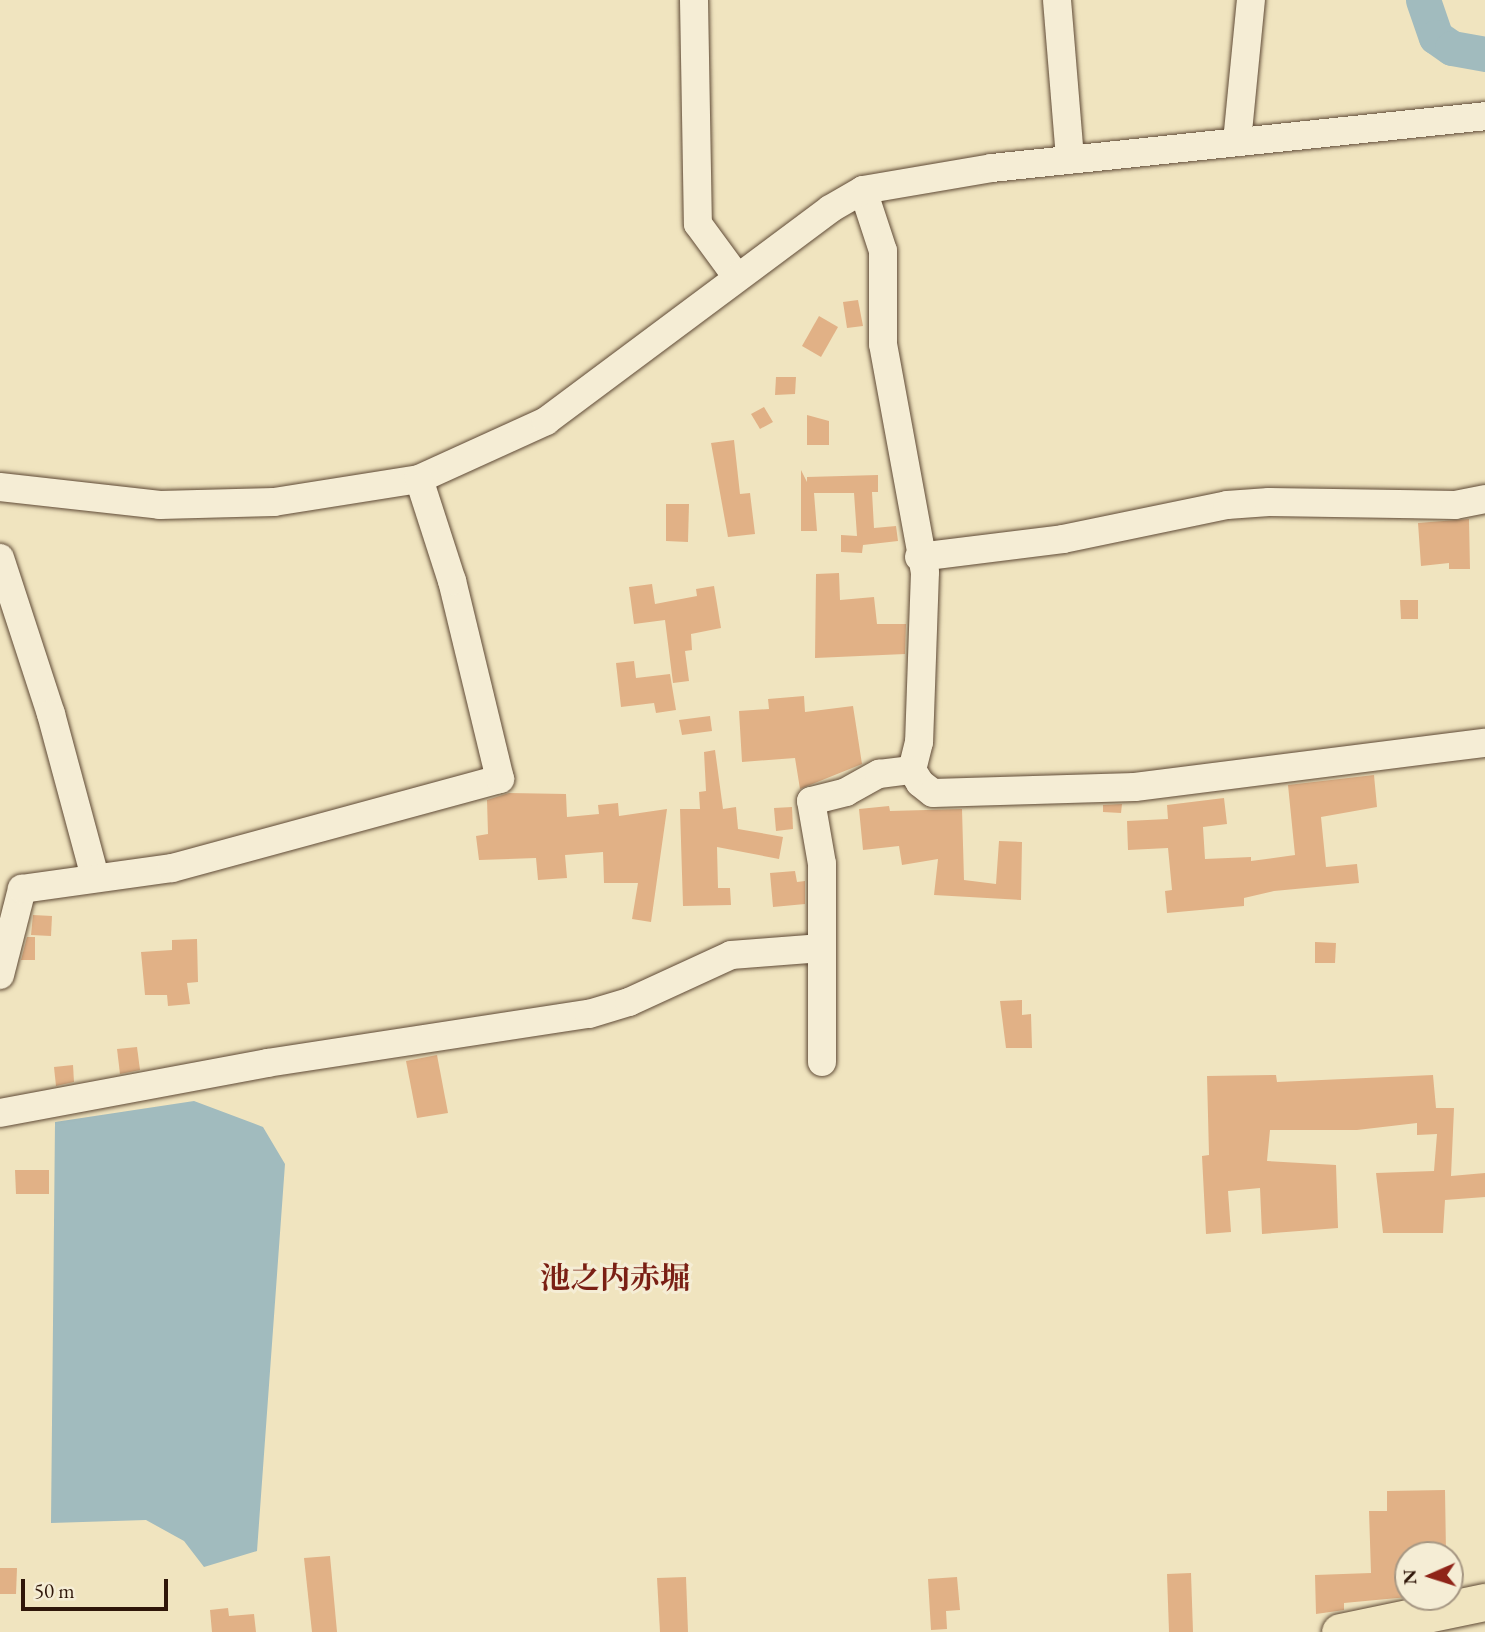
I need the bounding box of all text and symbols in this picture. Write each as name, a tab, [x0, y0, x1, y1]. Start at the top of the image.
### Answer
district label: 池之内赤堀	[540, 1260, 690, 1296]
north arrow	[1394, 1541, 1464, 1611]
scale bar	[24, 1566, 172, 1610]
text: N	[1397, 1569, 1422, 1585]
text: 50 m	[34, 1577, 75, 1604]

